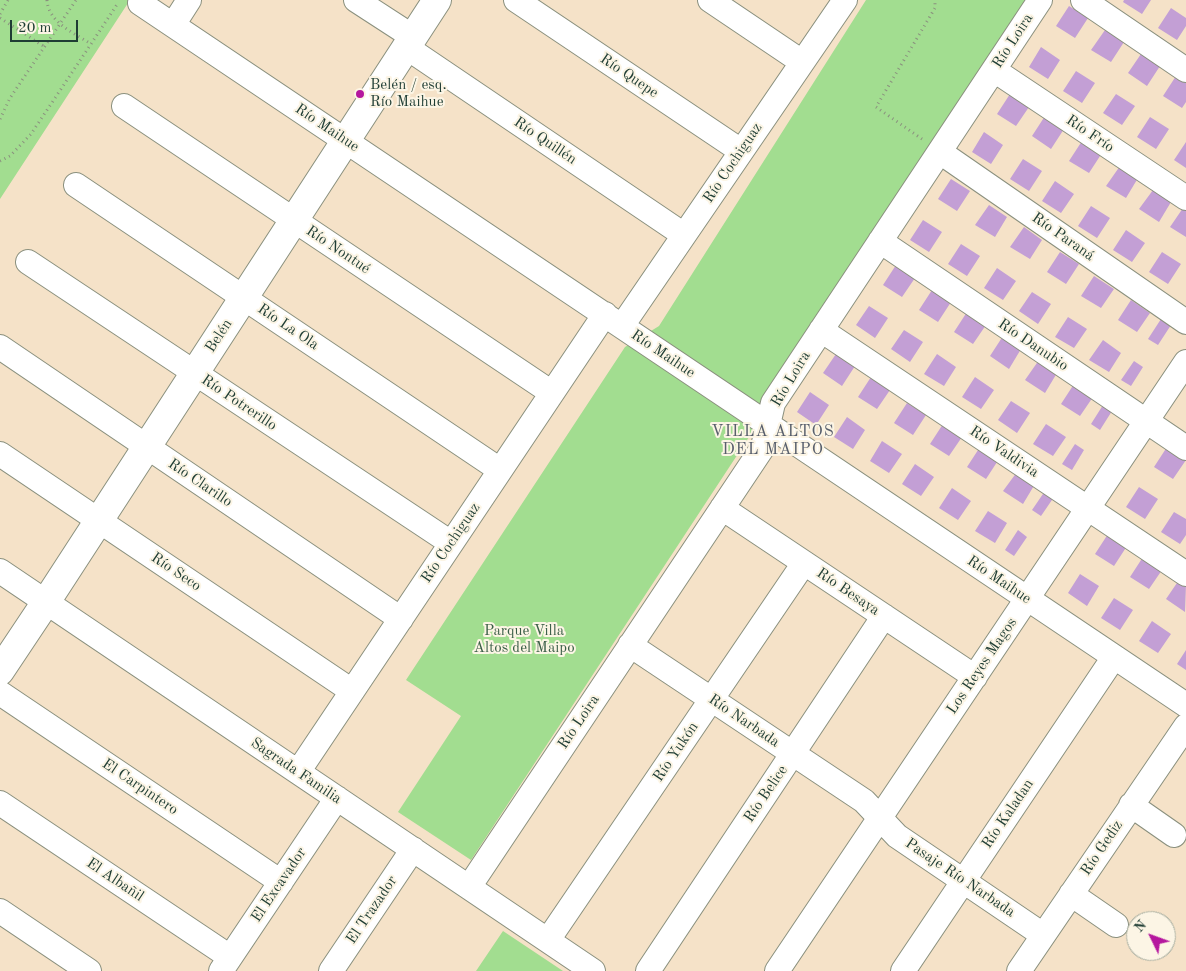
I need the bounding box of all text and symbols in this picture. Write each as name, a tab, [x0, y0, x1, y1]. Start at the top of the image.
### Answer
scale bar	[12, 10, 80, 42]
street label: Río Loira	[989, 10, 1037, 72]
text: 20 m	[18, 21, 52, 36]
street label: Río Quepe	[596, 50, 662, 102]
place label: Belén / esq. Río Maihue	[370, 76, 447, 111]
marker: Belén / esq. Río Maihue	[354, 88, 366, 100]
street label: Río Maihue	[291, 100, 363, 156]
street label: Río Frío	[1062, 111, 1118, 157]
street label: Río Quillén	[510, 113, 580, 169]
street label: Río Cochiguaz	[700, 120, 766, 206]
street label: Río Paraná	[1028, 209, 1098, 265]
street label: Río Nontué	[302, 222, 374, 278]
street label: Río La Ola	[254, 300, 322, 354]
street label: Río Danubio	[994, 315, 1072, 375]
street label: Belén	[202, 316, 236, 356]
street label: Río Maihue	[627, 326, 699, 382]
street label: Río Loira	[767, 348, 815, 410]
street label: Río Potrerillo	[198, 371, 280, 435]
district label: VILLA ALTOS DEL MAIPO	[710, 422, 836, 460]
street label: Río Valdivia	[966, 422, 1042, 482]
street label: Río Clarillo	[164, 455, 236, 511]
street label: Río Cochiguaz	[418, 500, 484, 586]
street label: Río Seco	[148, 549, 204, 595]
street label: Río Maihue	[963, 552, 1035, 608]
street label: Río Besaya	[813, 564, 883, 620]
street label: Los Reyes Magos	[943, 614, 1021, 718]
park label: Parque Villa Altos del Maipo	[473, 622, 575, 657]
street label: Río Loira	[554, 691, 604, 753]
street label: Río Narbada	[705, 691, 783, 751]
street label: Río Yukón	[649, 719, 703, 785]
street label: Sagrada Familia	[247, 734, 345, 808]
street label: El Carpintero	[99, 755, 181, 819]
street label: Río Belice	[740, 762, 792, 826]
street label: Río Kaladan	[978, 776, 1038, 852]
street label: Río Gediz	[1077, 817, 1127, 879]
street label: Pasaje Río Narbada	[902, 835, 1018, 921]
street label: El Excavador	[247, 844, 311, 926]
street label: El Albañil	[83, 854, 147, 906]
street label: El Trazador	[343, 873, 401, 947]
north arrow	[1126, 911, 1176, 961]
text: N	[1132, 918, 1149, 935]

